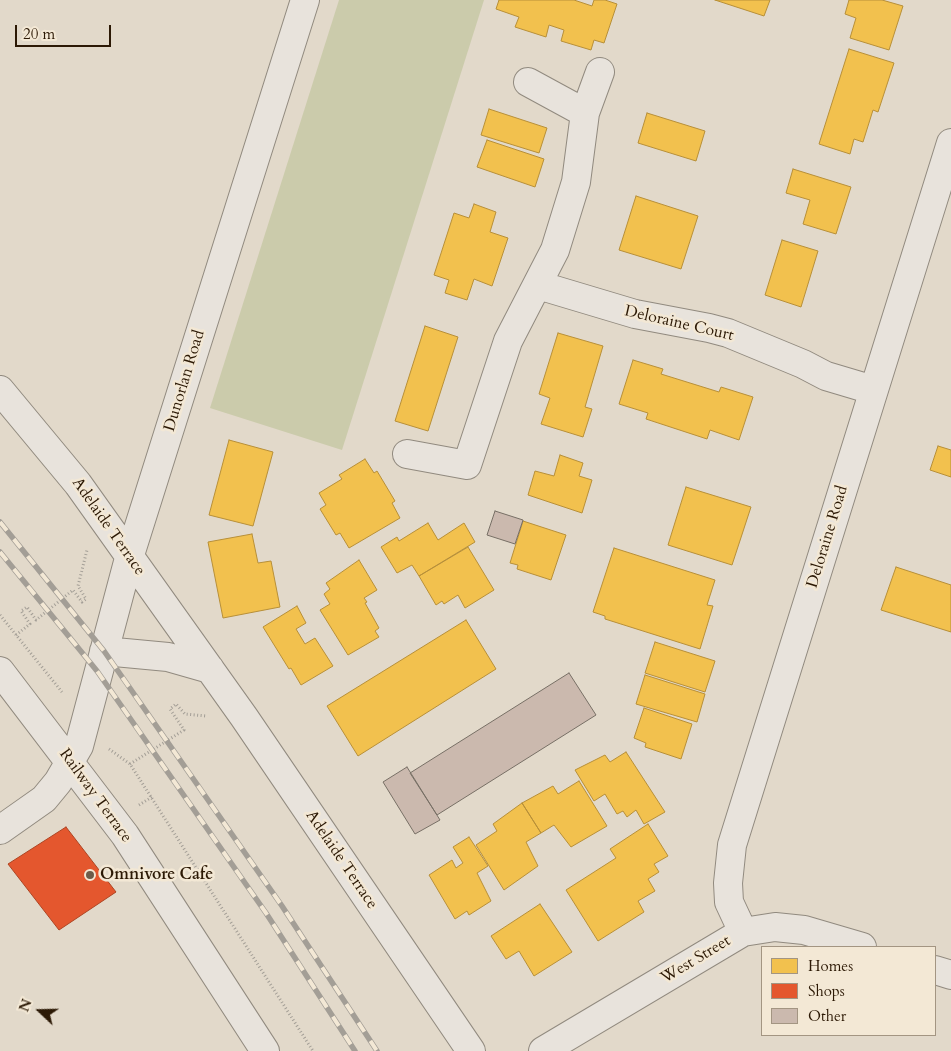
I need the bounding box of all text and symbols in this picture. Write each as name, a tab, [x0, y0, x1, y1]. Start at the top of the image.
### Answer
scale bar	[18, 15, 114, 47]
text: 20 m	[23, 24, 55, 44]
street label: Deloraine Court	[623, 302, 735, 346]
street label: Dunorlan Road	[160, 328, 210, 434]
street label: Adelaide Terrace	[67, 474, 149, 580]
street label: Deloraine Road	[803, 483, 853, 591]
street label: Railway Terrace	[55, 745, 135, 847]
street label: Adelaide Terrace	[301, 807, 381, 913]
place label: Omnivore Cafe	[100, 865, 213, 885]
marker: Omnivore Cafe	[84, 869, 96, 881]
street label: West Street	[658, 932, 734, 988]
legend	[761, 946, 936, 1036]
text: Homes	[808, 956, 853, 976]
text: Shops	[808, 981, 845, 1001]
north arrow	[15, 986, 65, 1036]
text: N	[14, 996, 37, 1015]
text: Other	[808, 1006, 846, 1026]

